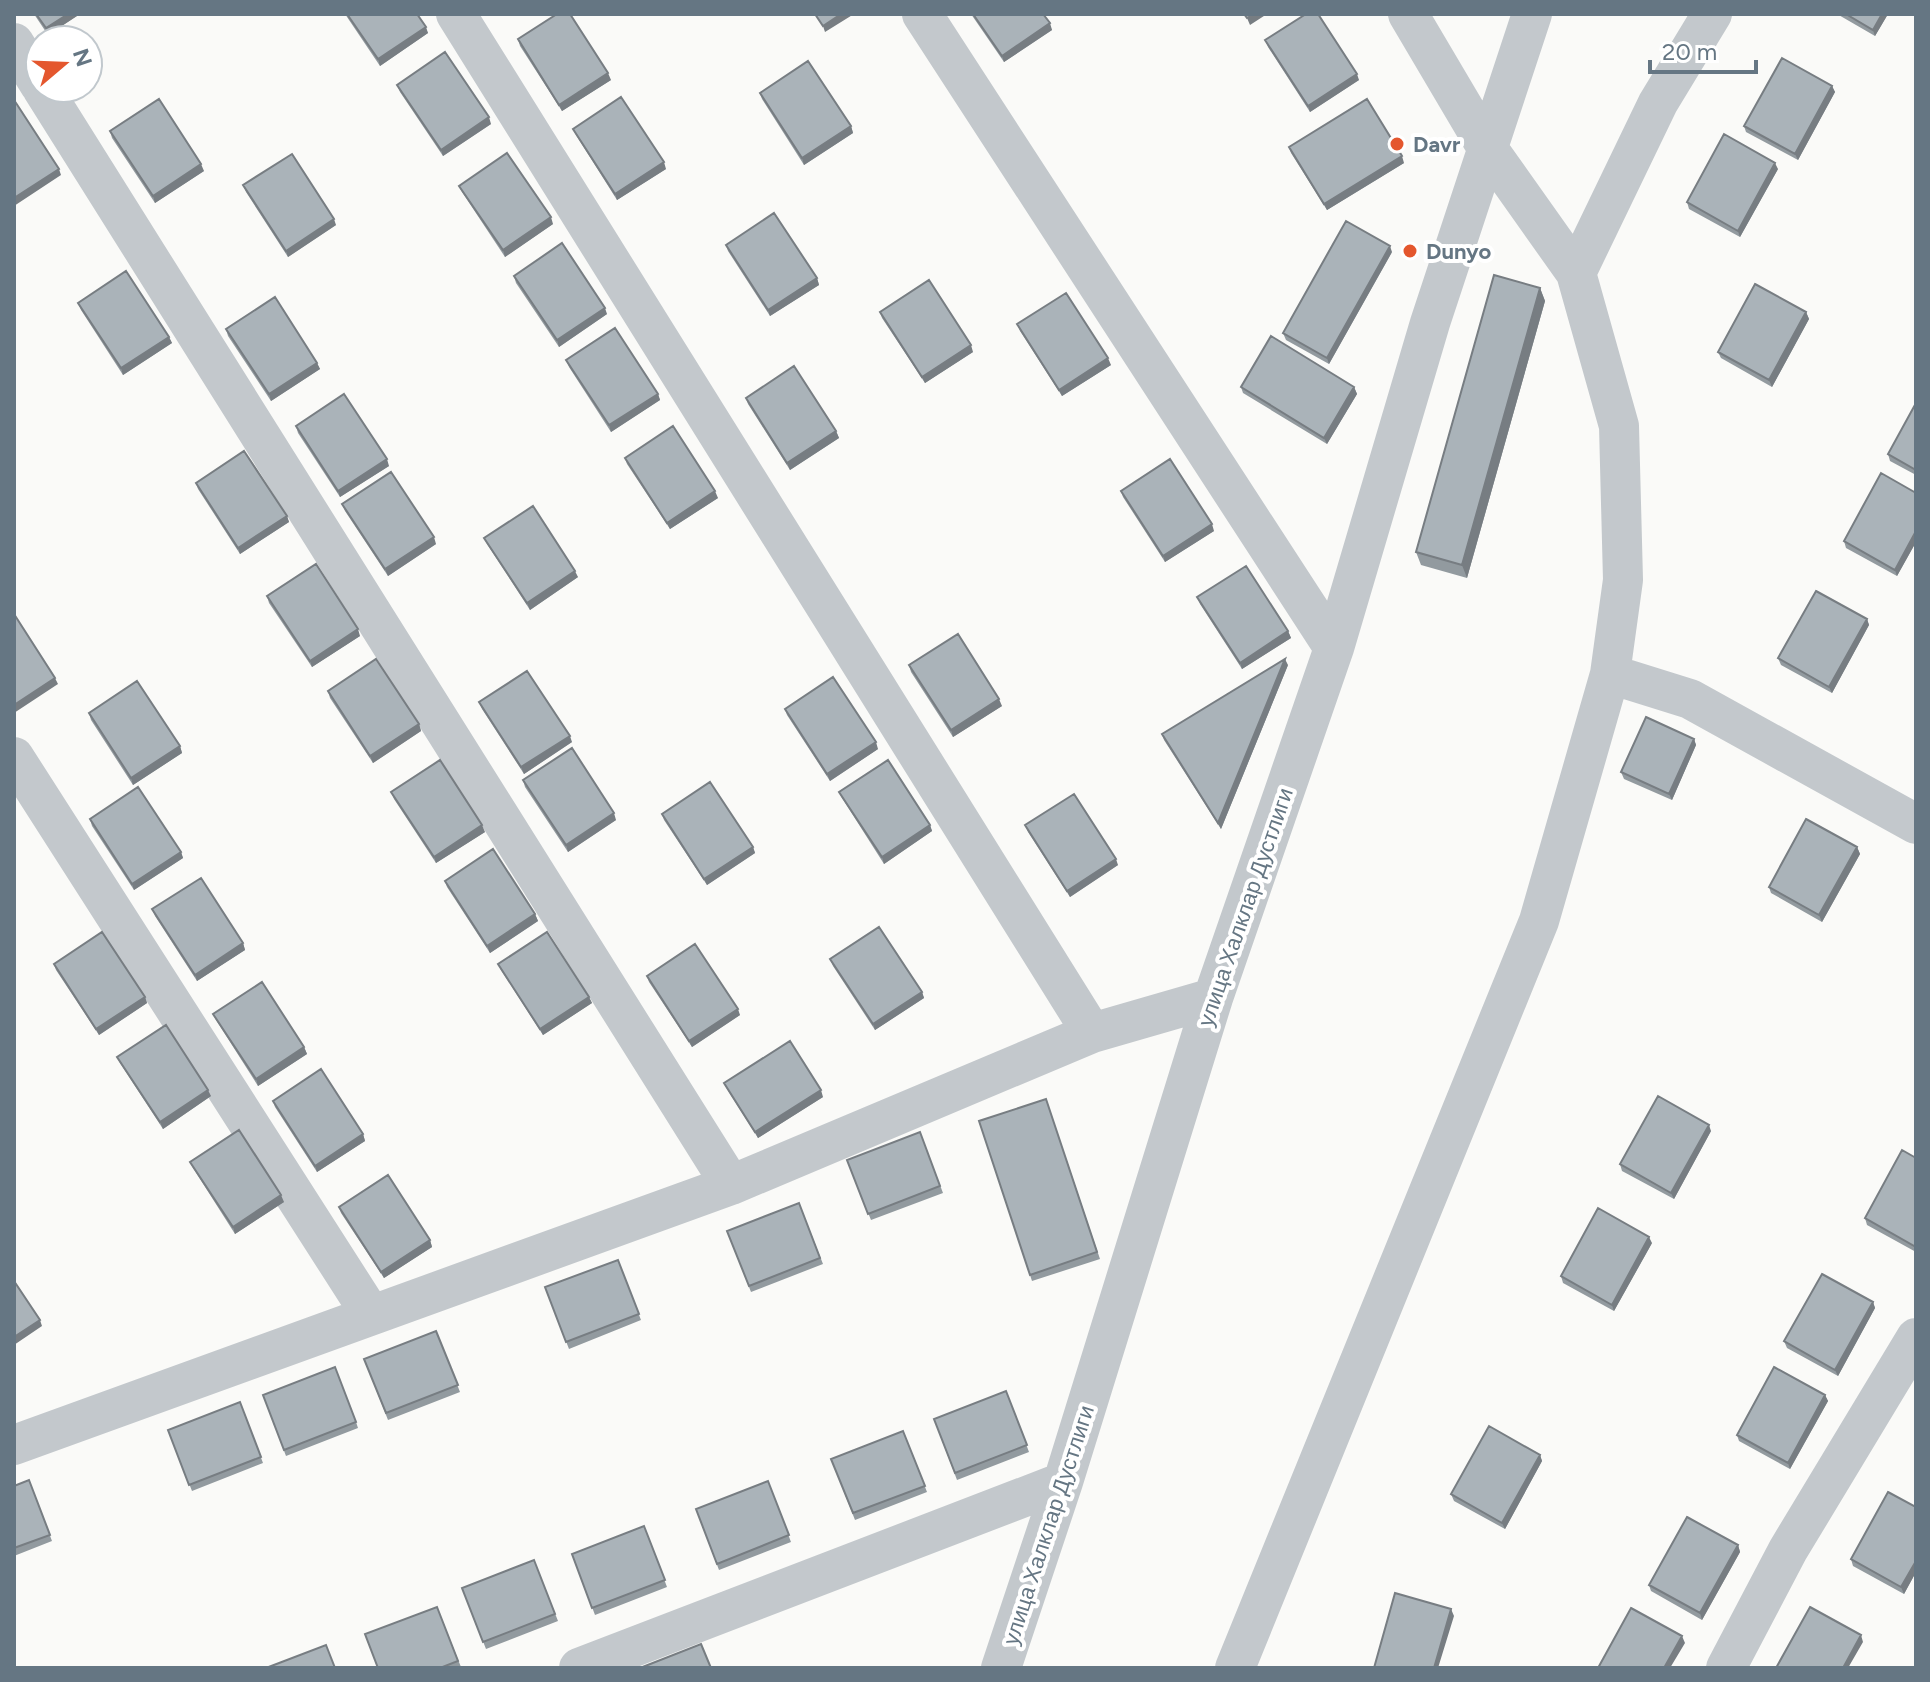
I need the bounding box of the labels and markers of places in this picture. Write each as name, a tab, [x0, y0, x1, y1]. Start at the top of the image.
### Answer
place label: Davr	[1413, 131, 1461, 158]
marker: Davr	[1388, 135, 1406, 153]
place label: Dunyo	[1426, 238, 1491, 265]
marker: Dunyo	[1401, 242, 1419, 260]

